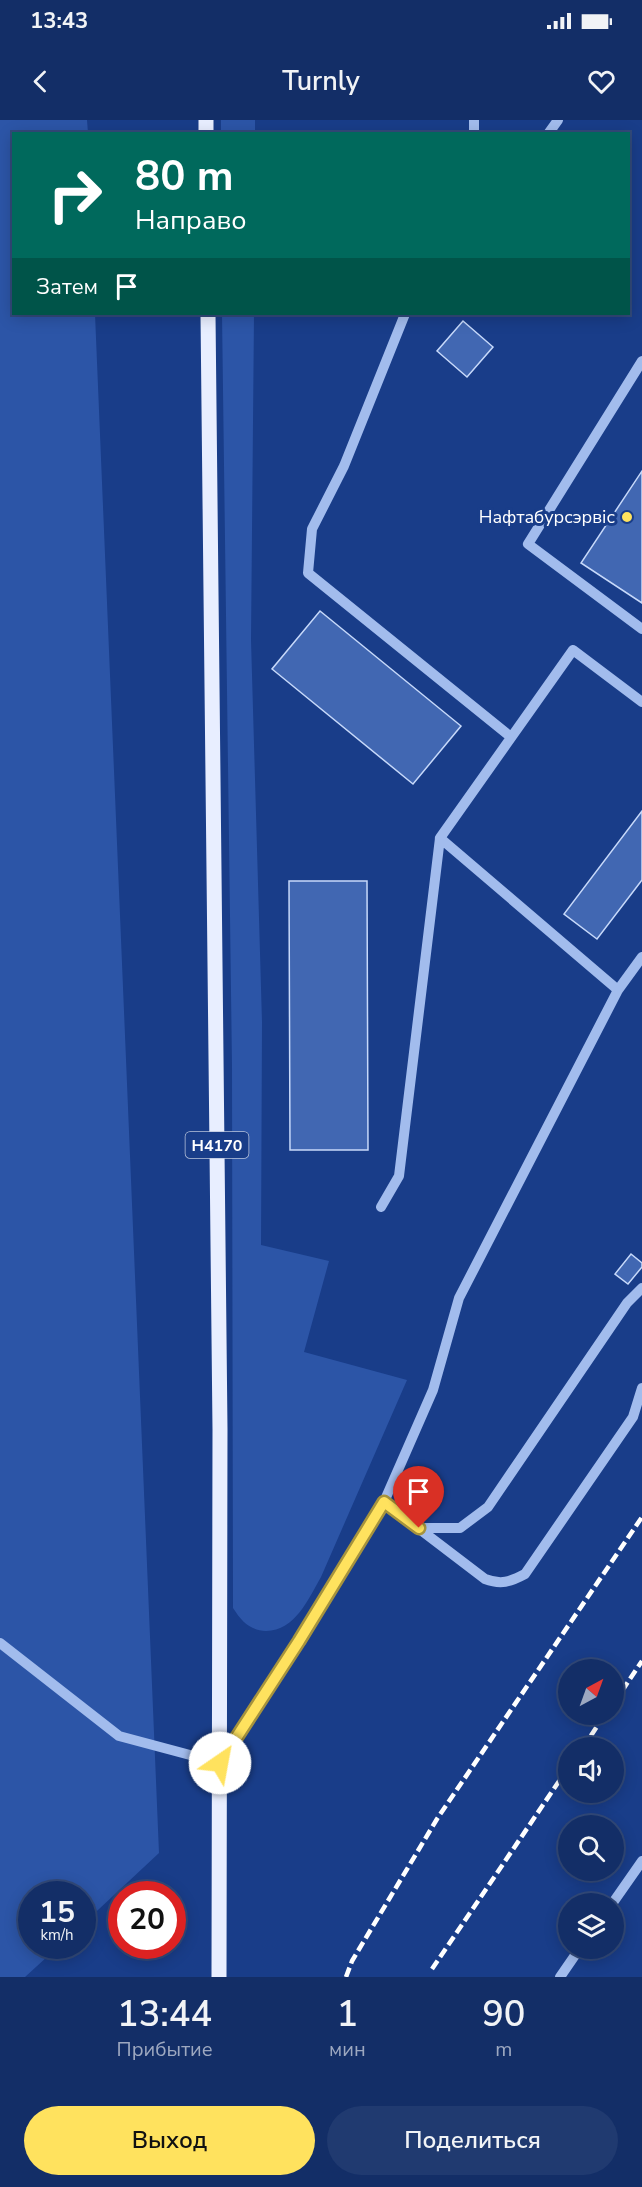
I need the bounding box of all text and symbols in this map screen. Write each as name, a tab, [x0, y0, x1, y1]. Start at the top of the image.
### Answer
text: 13:43	[30, 6, 88, 36]
text: Turnly	[282, 63, 360, 100]
icon: back	[24, 65, 57, 98]
icon: heart	[585, 65, 618, 98]
text: 80 m	[135, 148, 234, 205]
icon: right	[36, 156, 114, 234]
text: Направо	[135, 202, 246, 239]
icon: arrive	[110, 270, 143, 303]
text: Затем	[36, 272, 98, 302]
place label: Нафтабурсэрвіс	[479, 505, 615, 529]
marker: Нафтабурсэрвіс	[620, 510, 634, 524]
road number: Н4170	[186, 1132, 248, 1158]
pin	[393, 1466, 444, 1528]
icon: arrive	[402, 1475, 435, 1508]
north arrow	[558, 1659, 624, 1725]
map controls	[558, 1659, 624, 1959]
position arrow	[188, 1731, 252, 1795]
button: sound	[558, 1737, 624, 1803]
button: search	[558, 1815, 624, 1881]
speed limit sign: 20	[108, 1881, 186, 1959]
text: 15	[39, 1892, 75, 1933]
button: layers	[558, 1893, 624, 1959]
text: km/h	[40, 1925, 74, 1945]
text: 13:44	[117, 1990, 212, 2039]
text: 1	[337, 1990, 358, 2039]
text: 90	[482, 1990, 525, 2039]
text: Прибытие	[117, 2036, 213, 2063]
text: мин	[329, 2036, 366, 2063]
text: m	[495, 2036, 512, 2063]
button: Выход	[24, 2106, 315, 2175]
button: Поделиться	[327, 2106, 618, 2175]

